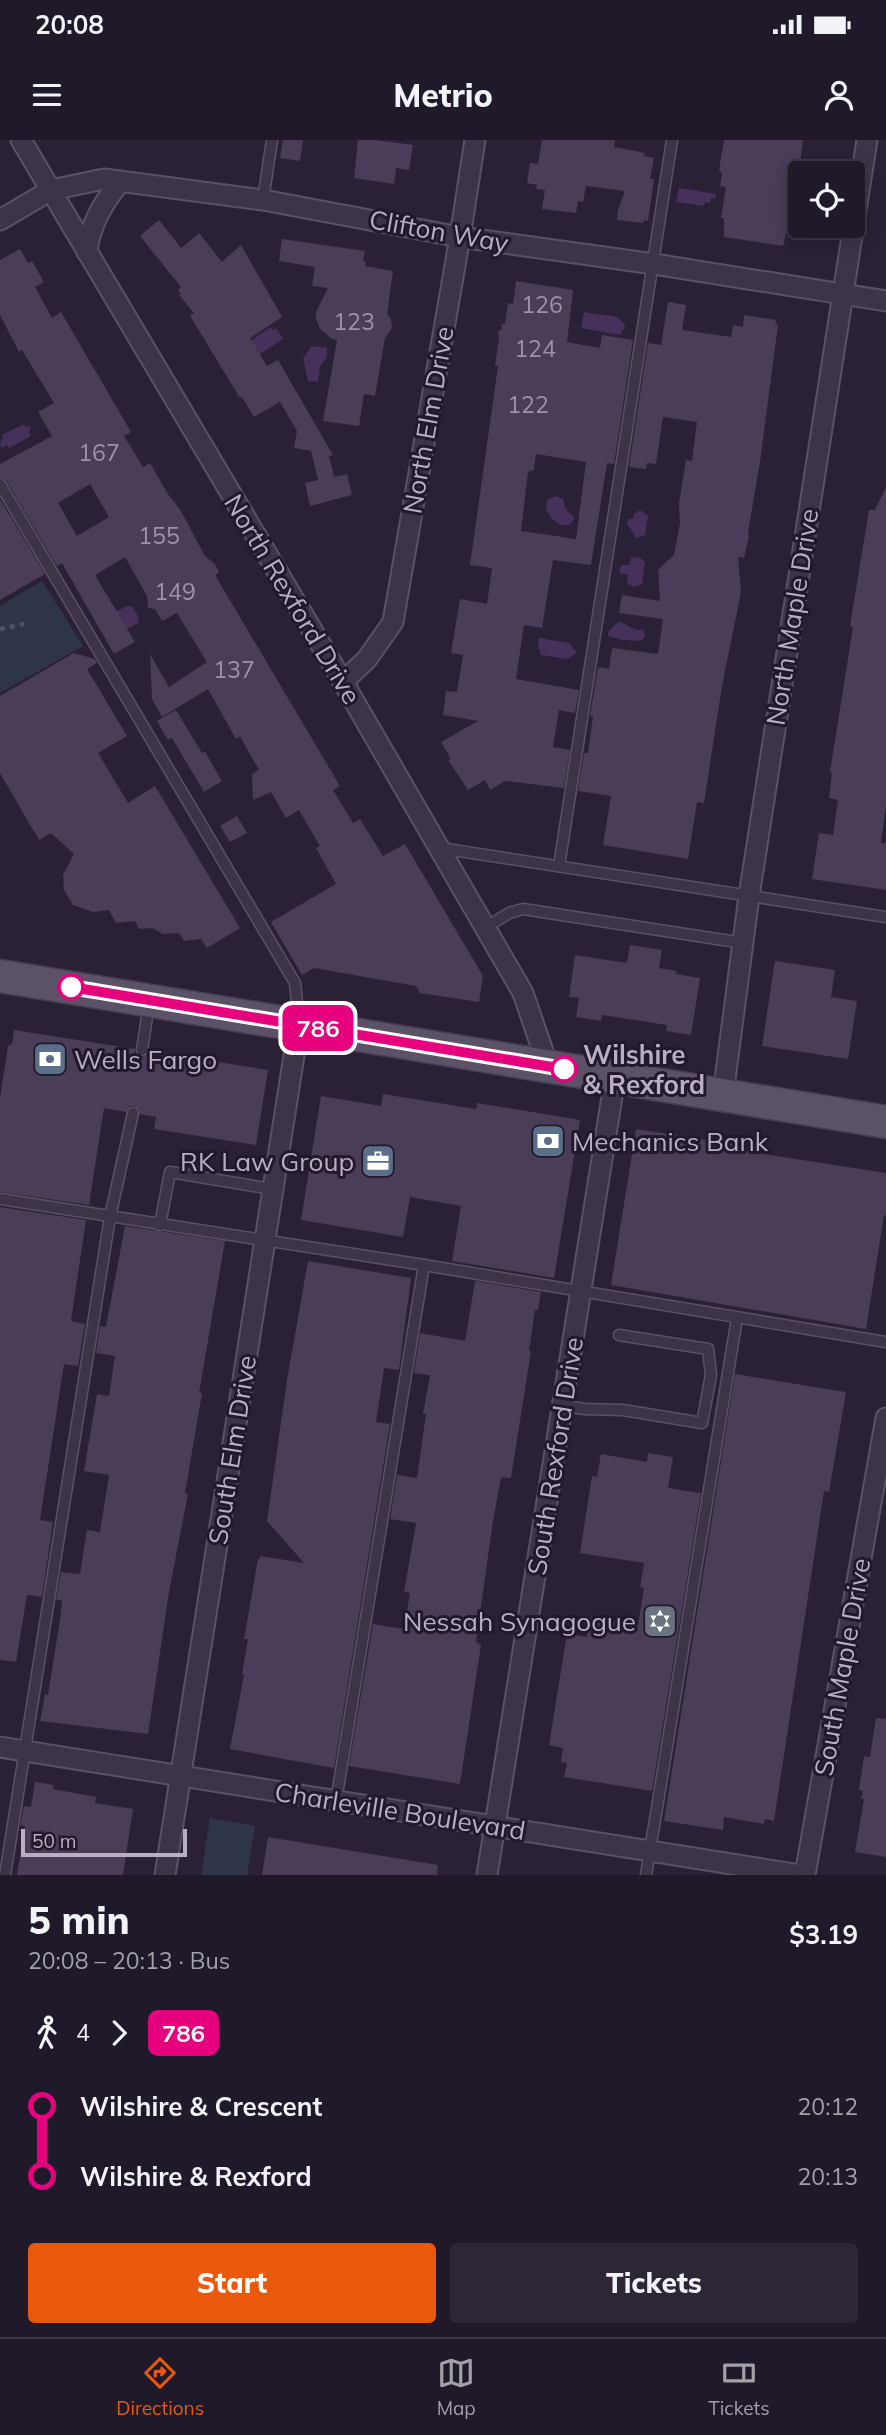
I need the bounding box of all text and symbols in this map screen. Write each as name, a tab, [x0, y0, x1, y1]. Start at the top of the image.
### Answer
text: 20:08	[35, 8, 104, 41]
text: Metrio	[393, 75, 493, 115]
icon: menu	[28, 76, 66, 114]
icon: person	[820, 76, 858, 114]
map controls	[788, 161, 865, 238]
button: locate	[788, 161, 865, 238]
street label: Clifton Way	[367, 203, 511, 260]
house number: 126	[521, 290, 563, 319]
house number: 123	[333, 307, 375, 336]
street label: North Elm Drive	[395, 324, 461, 516]
house number: 124	[514, 334, 556, 363]
house number: 122	[507, 390, 549, 419]
house number: 167	[78, 438, 120, 467]
street label: North Rexford Drive	[217, 488, 369, 710]
street label: North Maple Drive	[759, 506, 825, 728]
house number: 155	[138, 521, 180, 550]
house number: 149	[154, 577, 196, 606]
house number: 137	[213, 655, 255, 684]
unlabelled marker	[58, 974, 84, 1000]
line badge: 786	[278, 1005, 358, 1051]
text: 786	[296, 1013, 340, 1043]
place label: Wilshire & Rexford	[583, 1038, 705, 1101]
bank icon: Wells Fargo	[31, 1040, 69, 1078]
place label: Wells Fargo	[74, 1043, 217, 1076]
marker: Wilshire & Rexford	[551, 1056, 577, 1082]
bank icon: Mechanics Bank	[529, 1122, 567, 1160]
place label: Mechanics Bank	[572, 1125, 769, 1158]
office icon: RK Law Group	[359, 1142, 397, 1180]
place label: RK Law Group	[180, 1145, 354, 1178]
street label: South Rexford Drive	[520, 1335, 590, 1577]
street label: South Elm Drive	[201, 1353, 263, 1547]
street label: South Maple Drive	[807, 1556, 877, 1778]
synagogue icon: Nessah Synagogue	[641, 1602, 679, 1640]
place label: Nessah Synagogue	[403, 1605, 636, 1638]
street label: Charleville Boulevard	[272, 1775, 528, 1847]
scale bar	[21, 1826, 187, 1858]
text: 50 m	[32, 1829, 76, 1853]
text: 5 min	[28, 1896, 130, 1944]
text: $3.19	[789, 1918, 858, 1951]
text: 20:08 – 20:13 · Bus	[28, 1946, 230, 1975]
icon: walk	[28, 2014, 66, 2052]
icon: forward	[100, 2014, 138, 2052]
text: 4	[76, 2018, 90, 2047]
text: 786	[162, 2018, 205, 2048]
text: Wilshire & Crescent	[80, 2090, 322, 2123]
text: 20:12	[798, 2092, 858, 2121]
text: Wilshire & Rexford	[80, 2160, 312, 2193]
text: 20:13	[798, 2162, 858, 2191]
button: Start	[28, 2243, 436, 2323]
button: Tickets	[450, 2243, 858, 2323]
tab: Directions	[116, 2354, 204, 2420]
tab: Map	[437, 2354, 476, 2420]
tab: Tickets	[708, 2354, 770, 2420]

